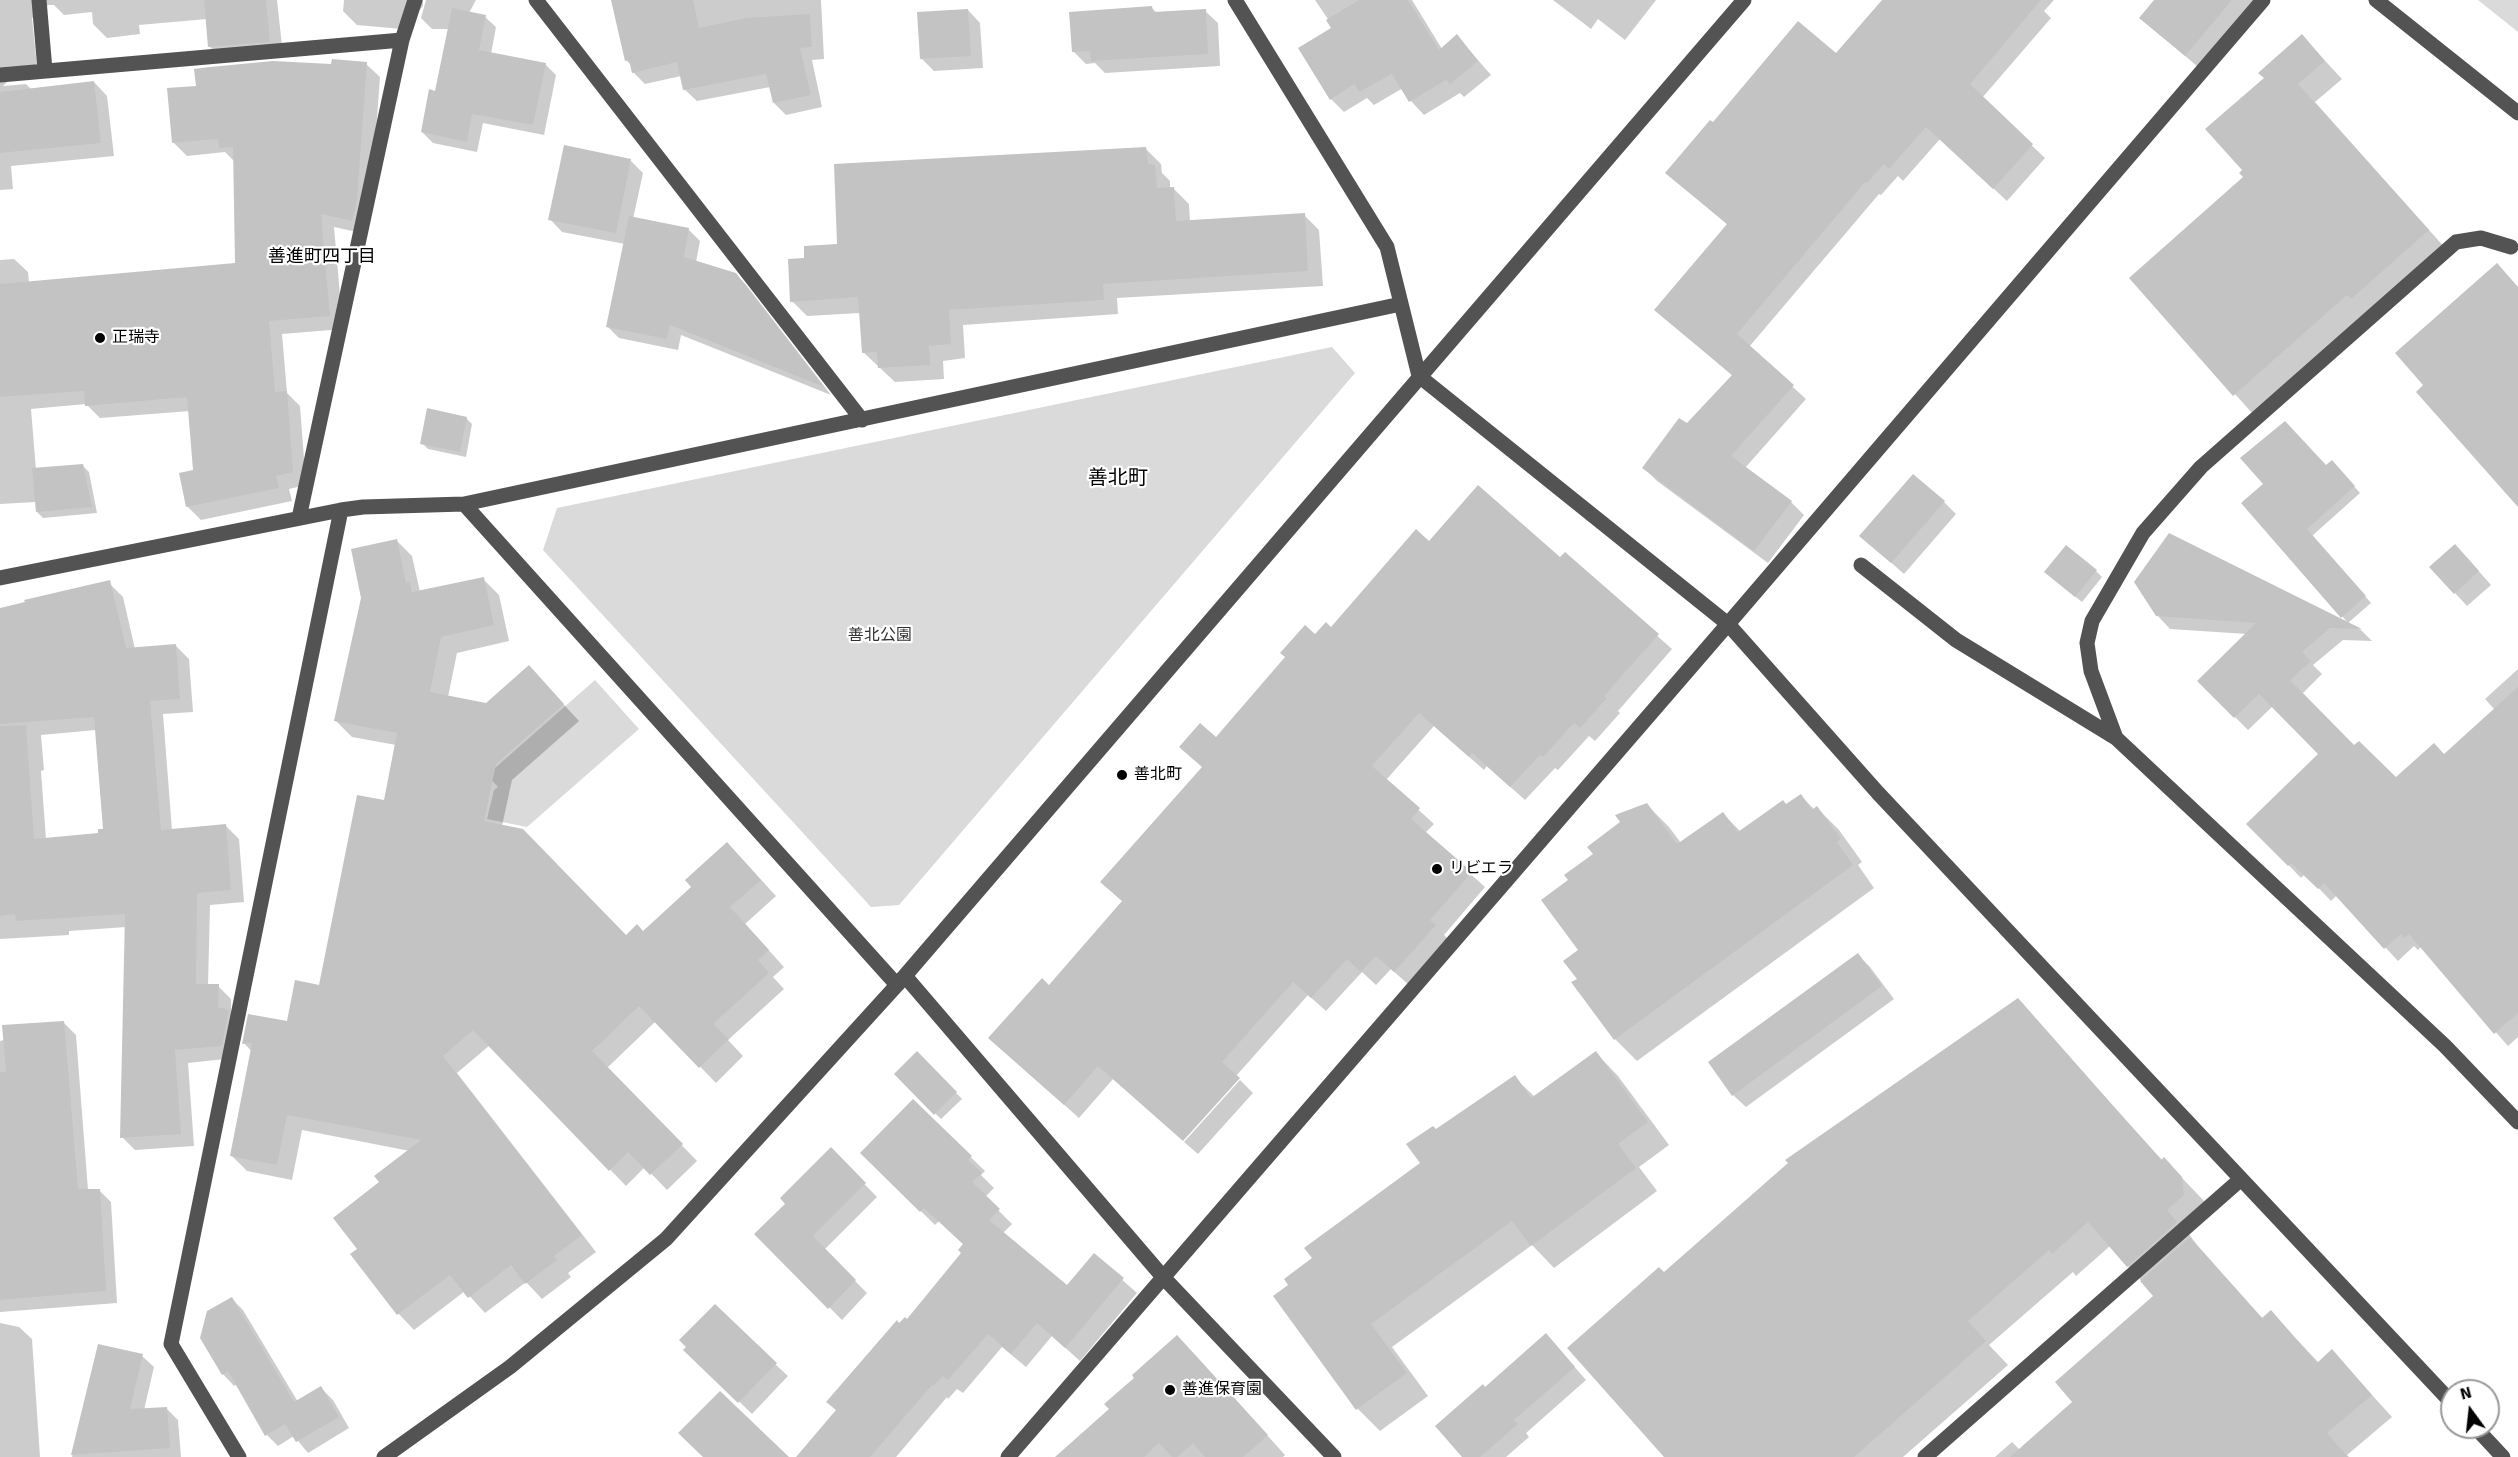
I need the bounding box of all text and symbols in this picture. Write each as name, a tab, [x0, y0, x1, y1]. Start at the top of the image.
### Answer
district label: 善進町四丁目	[268, 246, 376, 268]
place label: 正瑞寺	[112, 328, 160, 348]
marker: 正瑞寺	[93, 331, 107, 345]
district label: 善北町	[1088, 467, 1148, 491]
park label: 善北公園	[848, 626, 912, 646]
place label: 善北町	[1134, 765, 1182, 785]
marker: 善北町	[1115, 768, 1129, 782]
place label: リビエラ	[1449, 859, 1513, 879]
marker: リビエラ	[1430, 862, 1444, 876]
north arrow	[2440, 1379, 2500, 1439]
place label: 善進保育園	[1182, 1380, 1262, 1400]
text: N	[2458, 1382, 2474, 1405]
marker: 善進保育園	[1163, 1383, 1177, 1397]

